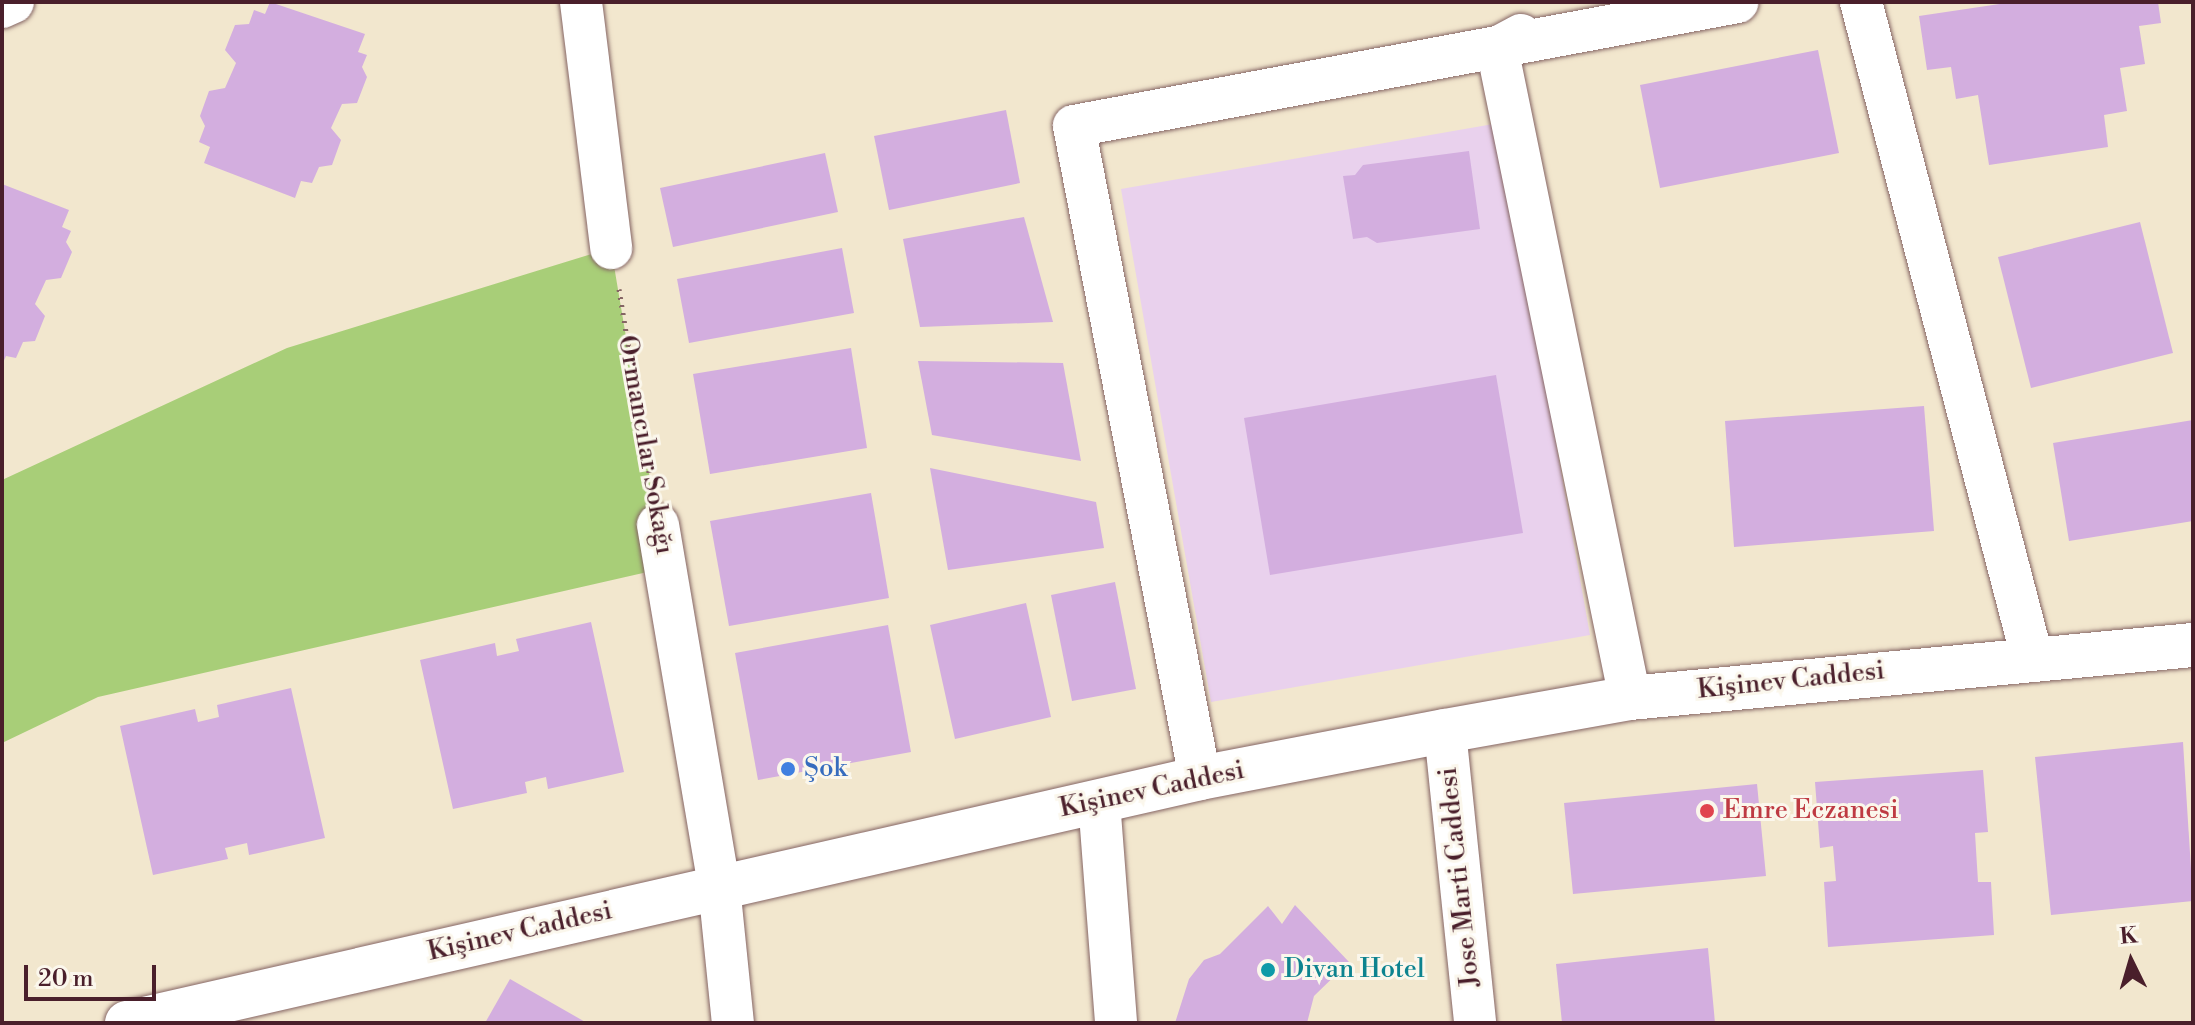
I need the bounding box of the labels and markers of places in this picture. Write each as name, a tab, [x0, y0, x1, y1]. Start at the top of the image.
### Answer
place label: Şok	[804, 753, 847, 785]
marker: Şok	[779, 760, 797, 778]
place label: Emre Eczanesi	[1723, 795, 1899, 827]
marker: Emre Eczanesi	[1698, 802, 1716, 820]
place label: Divan Hotel	[1284, 954, 1425, 986]
marker: Divan Hotel	[1259, 961, 1277, 979]

